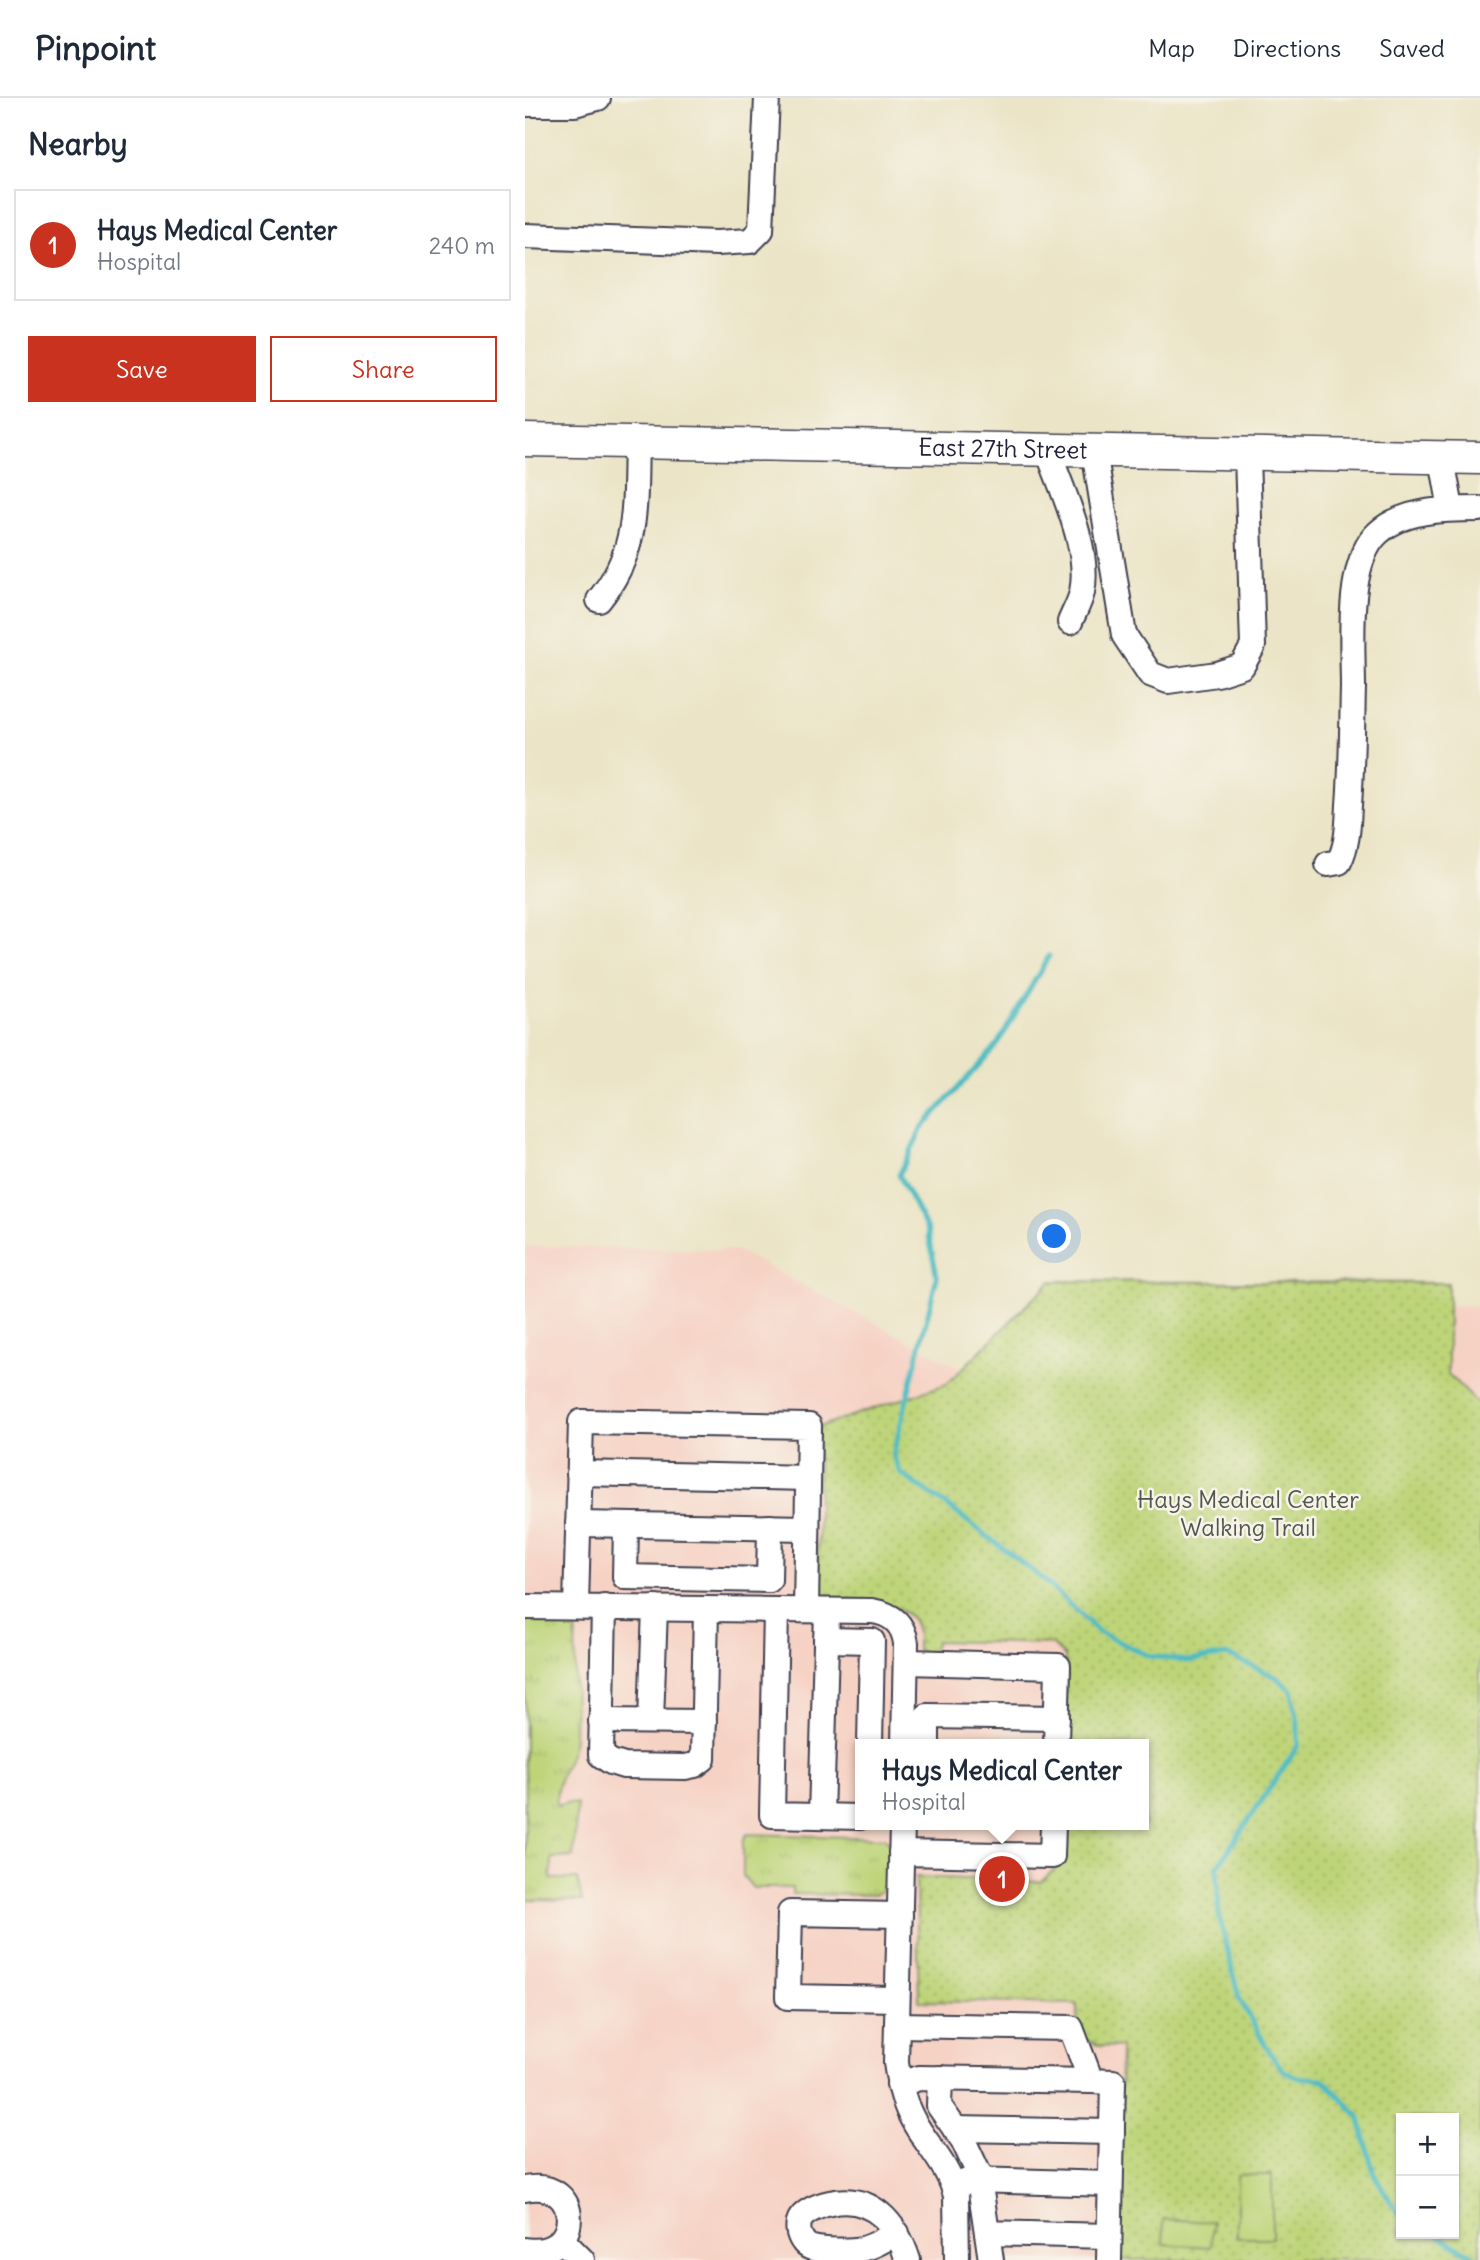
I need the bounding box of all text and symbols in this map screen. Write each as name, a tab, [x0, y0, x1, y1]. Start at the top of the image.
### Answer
text: Pinpoint	[35, 27, 156, 69]
text: Map	[1148, 33, 1195, 63]
text: Directions	[1233, 33, 1341, 63]
text: Saved	[1379, 33, 1445, 63]
text: Nearby	[28, 125, 128, 163]
text: Hays Medical Center	[97, 214, 337, 247]
text: 1	[48, 231, 58, 260]
text: 240 m	[429, 231, 495, 260]
text: Hospital	[97, 247, 181, 276]
button: Save	[28, 336, 256, 402]
button: Share	[270, 336, 497, 402]
street label: East 27th Street	[918, 431, 1088, 465]
your location	[1037, 1219, 1071, 1253]
park label: Hays Medical Center Walking Trail	[1137, 1484, 1359, 1542]
popup	[855, 1739, 1149, 1830]
text: Hays Medical Center	[882, 1754, 1122, 1787]
text: Hospital	[882, 1787, 966, 1816]
pin: 1	[979, 1853, 1025, 1905]
map controls	[1396, 2113, 1459, 2239]
button: +	[1396, 2113, 1459, 2176]
button: −	[1396, 2176, 1459, 2239]

